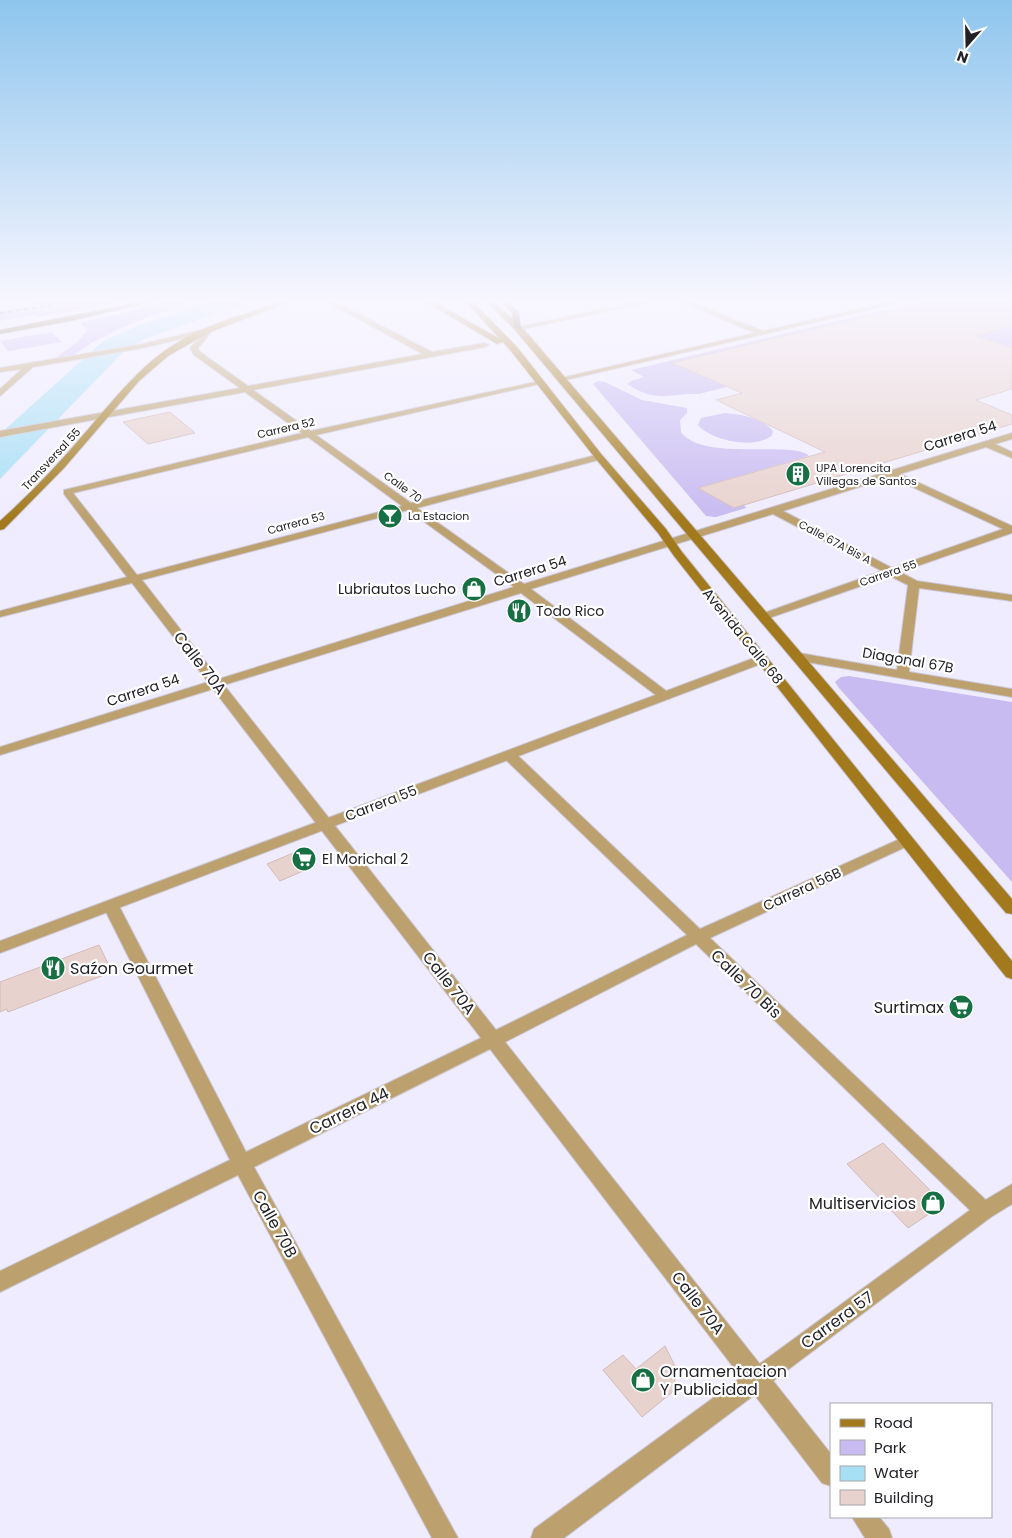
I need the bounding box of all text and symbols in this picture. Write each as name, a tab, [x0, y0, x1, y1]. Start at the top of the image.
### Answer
north arrow	[942, 20, 992, 70]
text: N	[954, 46, 971, 68]
street label: Carrera 52	[256, 414, 316, 442]
street label: Carrera 54	[921, 415, 999, 457]
street label: Transversal 55	[18, 424, 84, 494]
place label: UPA Lorencita Villegas de Santos	[816, 460, 917, 489]
building icon: UPA Lorencita Villegas de Santos	[785, 461, 811, 487]
street label: Calle 70	[380, 468, 426, 506]
bar icon: La Estacion	[377, 503, 403, 529]
street label: Carrera 53	[266, 508, 326, 538]
place label: La Estacion	[408, 508, 469, 524]
street label: Calle 67A Bis A	[796, 516, 875, 568]
street label: Carrera 54	[491, 550, 569, 592]
street label: Carrera 55	[857, 556, 919, 590]
shop icon: Lubriautos Lucho	[461, 576, 487, 602]
place label: Lubriautos Lucho	[338, 579, 456, 599]
street label: Avenida Calle 68	[698, 584, 788, 688]
restaurant icon: Todo Rico	[506, 598, 532, 624]
place label: Todo Rico	[536, 601, 604, 621]
street label: Calle 70A	[168, 626, 232, 700]
street label: Diagonal 67B	[861, 642, 955, 678]
street label: Carrera 54	[104, 669, 182, 711]
street label: Carrera 55	[342, 780, 420, 826]
supermarket icon: El Morichal 2	[291, 846, 317, 872]
place label: El Morichal 2	[322, 849, 408, 869]
street label: Carrera 56B	[760, 862, 844, 916]
street label: Calle 70 Bis	[706, 944, 786, 1024]
street label: Calle 70A	[417, 946, 481, 1020]
restaurant icon: Saźon Gourmet	[40, 955, 66, 981]
place label: Saźon Gourmet	[70, 957, 194, 980]
supermarket icon: Surtimax	[948, 994, 974, 1020]
place label: Surtimax	[874, 996, 944, 1019]
street label: Carrera 44	[305, 1082, 393, 1140]
street label: Calle 70B	[247, 1186, 303, 1262]
shop icon: Multiservicios	[920, 1190, 946, 1216]
place label: Multiservicios	[809, 1192, 916, 1215]
street label: Calle 70A	[666, 1266, 730, 1340]
street label: Carrera 57	[796, 1286, 878, 1354]
place label: Ornamentacion Y Publicidad	[660, 1360, 787, 1401]
shop icon: Ornamentacion Y Publicidad	[630, 1367, 656, 1393]
legend	[830, 1403, 992, 1518]
text: Road	[874, 1412, 913, 1433]
text: Park	[874, 1437, 906, 1458]
text: Water	[874, 1462, 920, 1483]
text: Building	[874, 1487, 934, 1508]

